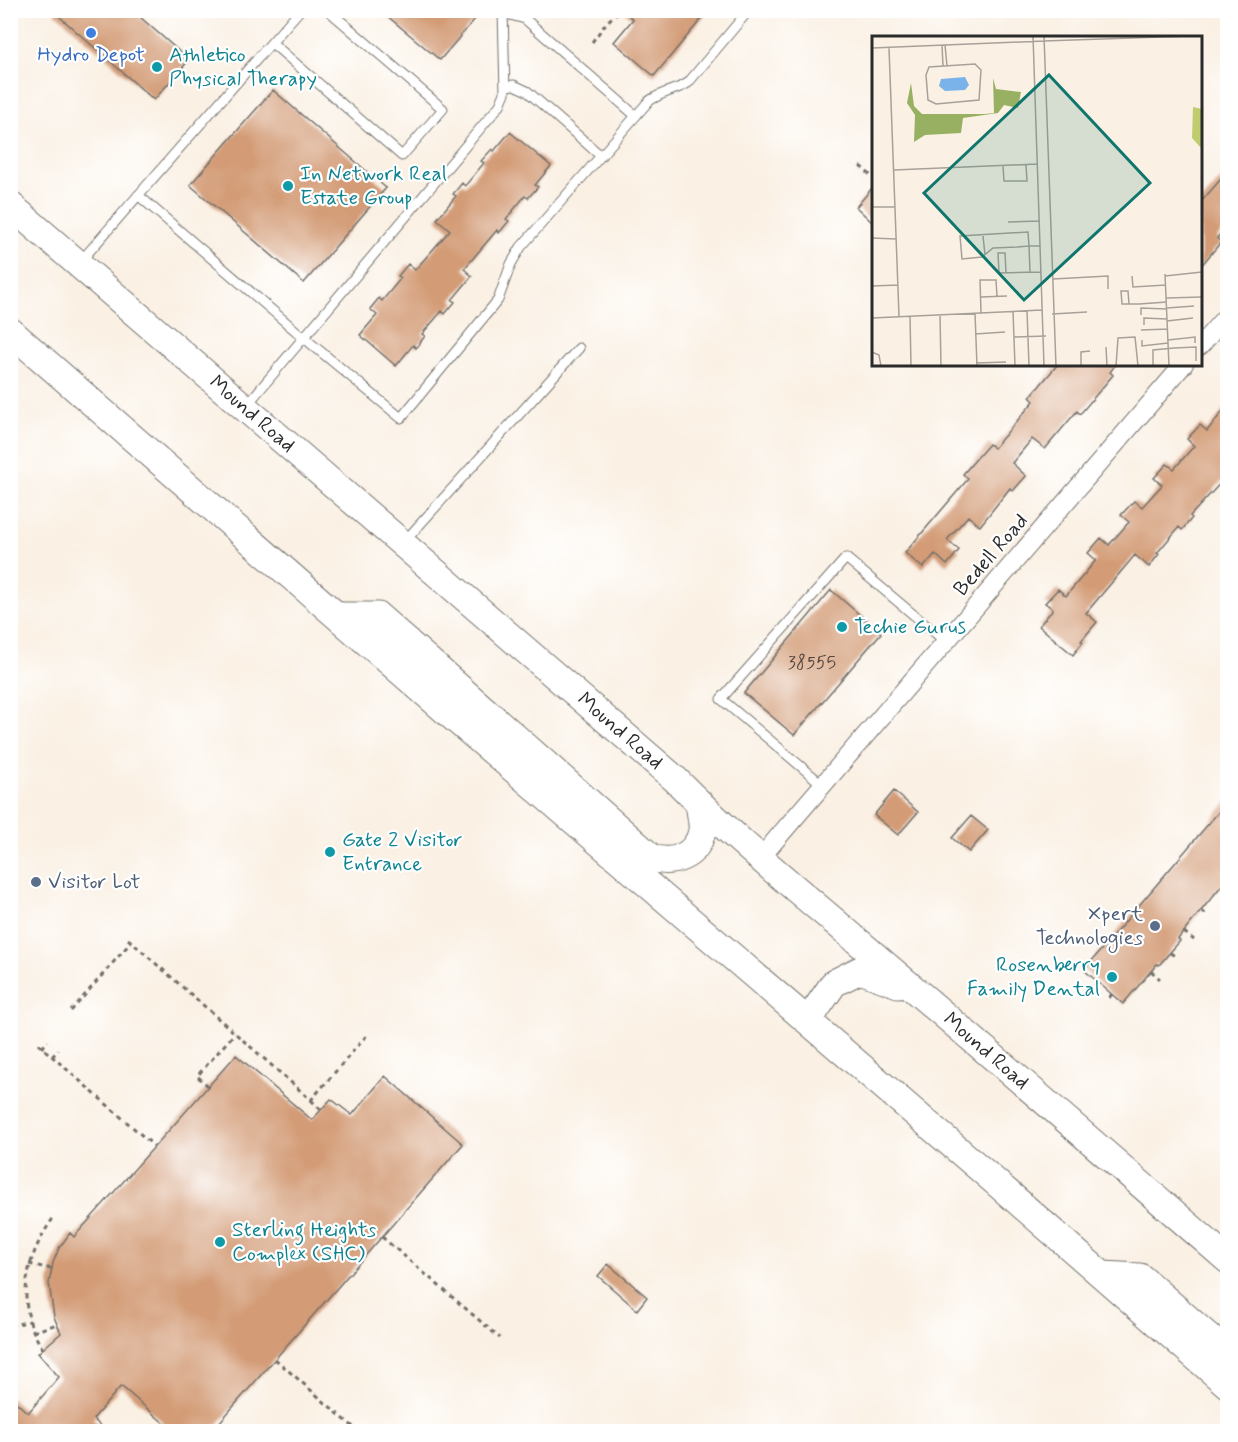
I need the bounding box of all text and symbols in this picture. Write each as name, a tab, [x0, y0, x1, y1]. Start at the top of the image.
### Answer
marker: Hydro Depot	[84, 26, 98, 40]
inset map	[872, 36, 1202, 366]
place label: Hydro Depot	[37, 41, 145, 69]
place label: Athletico Physical Therapy	[169, 41, 317, 93]
marker: Athletico Physical Therapy	[150, 60, 164, 74]
place label: In Network Real Estate Group	[300, 160, 447, 212]
marker: In Network Real Estate Group	[281, 179, 295, 193]
street label: Mound Road	[203, 369, 301, 459]
street label: Bedell Road	[947, 508, 1035, 602]
place label: Techie Gurus	[854, 613, 966, 641]
marker: Techie Gurus	[835, 620, 849, 634]
house number: 38555	[788, 651, 836, 675]
street label: Mound Road	[571, 686, 669, 776]
place label: Gate 2 Visitor Entrance	[342, 826, 463, 878]
marker: Gate 2 Visitor Entrance	[323, 845, 337, 859]
place label: Visitor Lot	[48, 868, 141, 896]
marker: Visitor Lot	[29, 875, 43, 889]
place label: Xpert Technologies	[1036, 900, 1144, 953]
marker: Xpert Technologies	[1148, 919, 1162, 933]
place label: Rosenberry Family Dental	[967, 951, 1100, 1003]
marker: Rosenberry Family Dental	[1105, 970, 1119, 984]
street label: Mound Road	[937, 1006, 1035, 1096]
place label: Sterling Heights Complex (SHC)	[232, 1216, 376, 1268]
marker: Sterling Heights Complex (SHC)	[213, 1235, 227, 1249]

